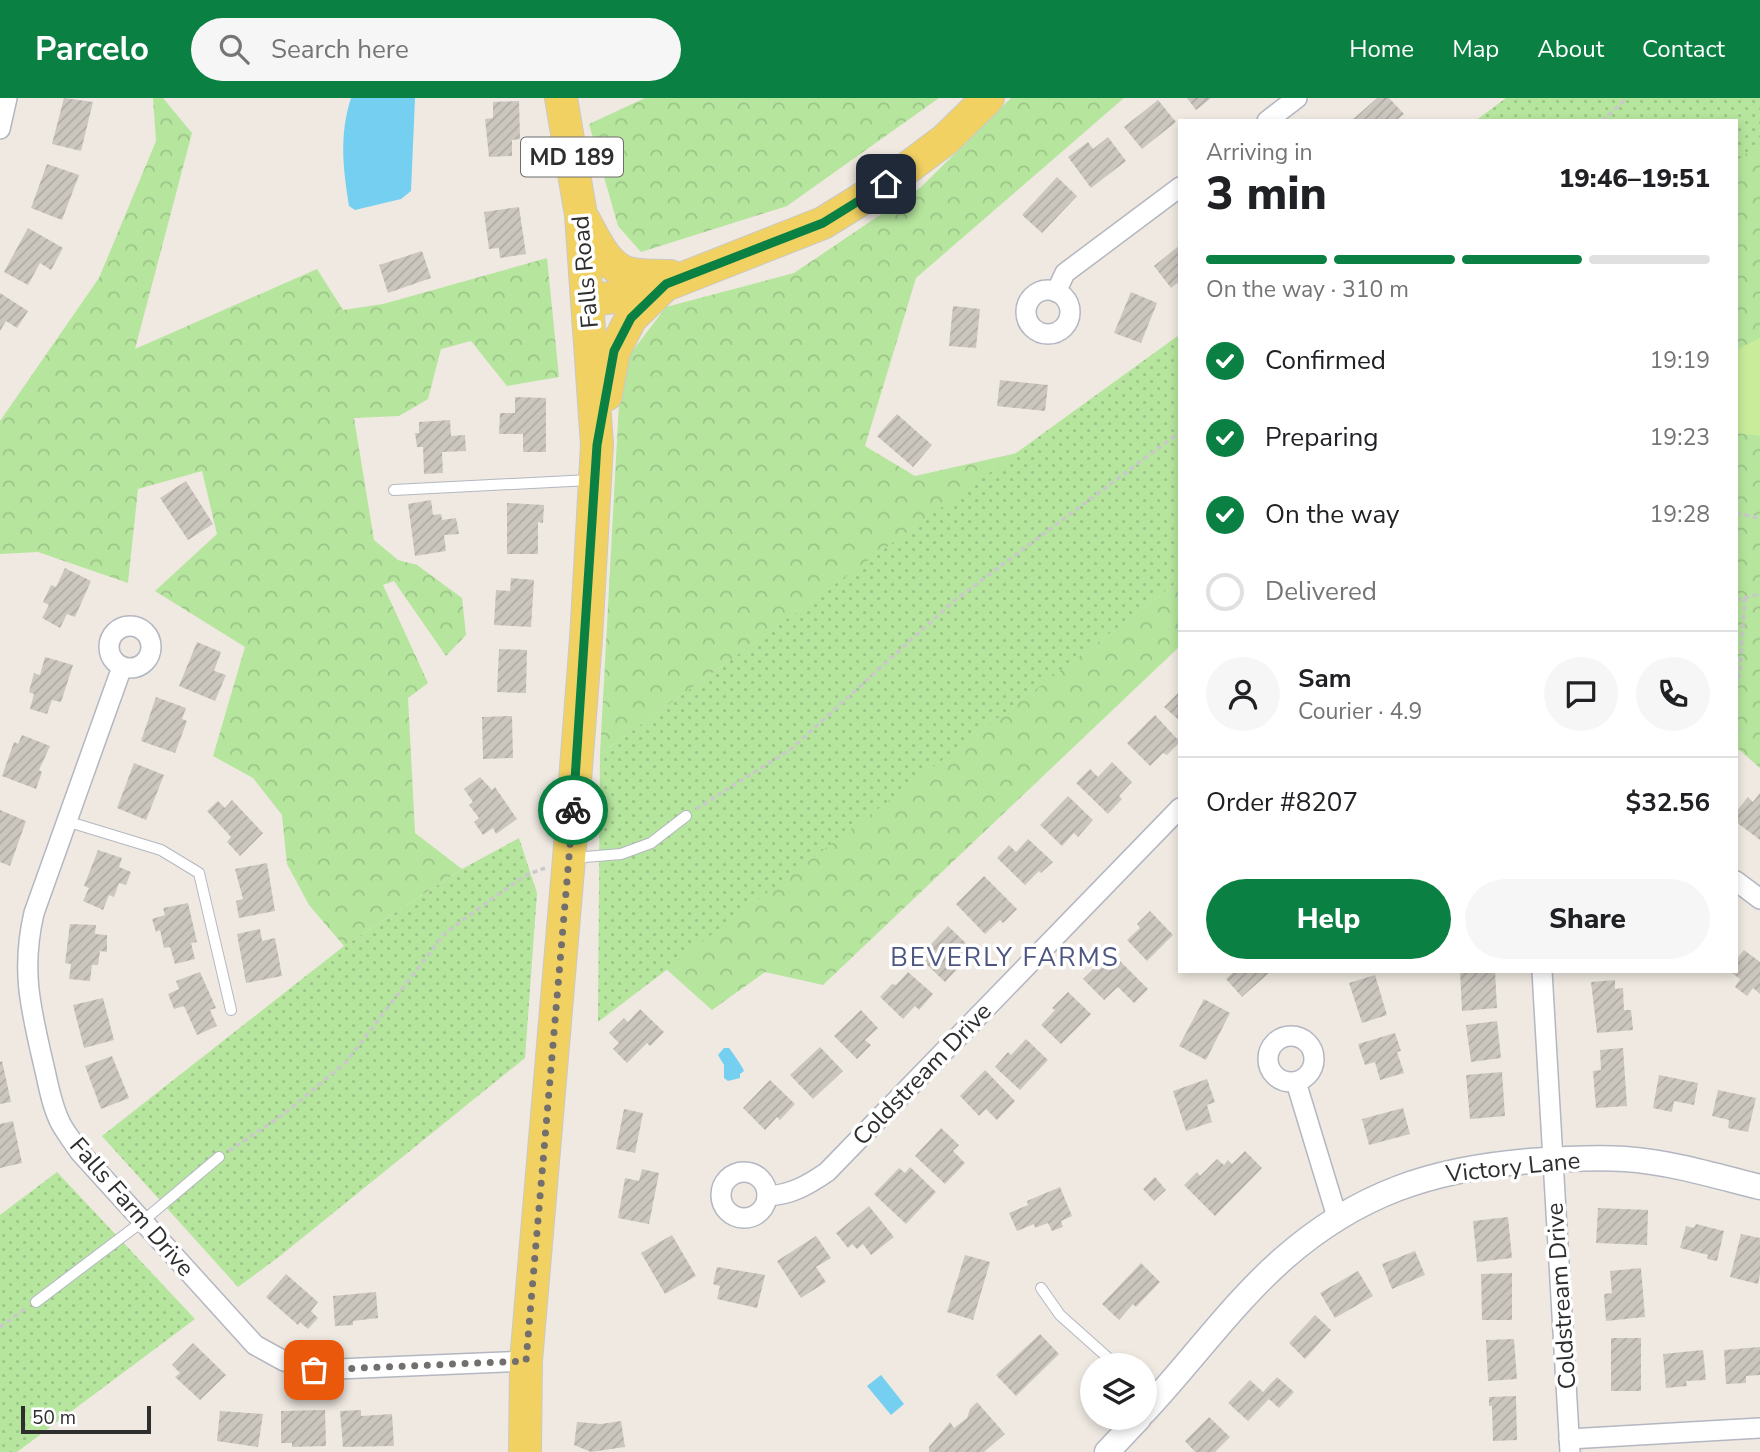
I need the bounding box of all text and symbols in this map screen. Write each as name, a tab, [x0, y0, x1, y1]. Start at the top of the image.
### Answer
search box	[191, 18, 681, 81]
text: Parcelo	[35, 27, 149, 72]
icon: search	[215, 30, 253, 68]
text: Search here	[271, 32, 409, 67]
text: Home	[1349, 33, 1414, 65]
text: Map	[1452, 33, 1499, 65]
text: About	[1537, 33, 1604, 65]
text: Contact	[1642, 33, 1725, 65]
text: Arriving in	[1206, 137, 1313, 168]
road number: MD 189	[521, 138, 623, 176]
pin	[856, 154, 916, 214]
text: 19:46–19:51	[1559, 161, 1710, 196]
text: 3 min	[1206, 162, 1327, 225]
icon: home	[867, 165, 905, 203]
street label: Falls Road	[564, 214, 606, 330]
text: On the way · 310 m	[1206, 274, 1409, 305]
icon: check	[1206, 342, 1244, 380]
text: Confirmed	[1265, 343, 1386, 378]
text: 19:19	[1650, 345, 1710, 376]
icon: check	[1206, 419, 1244, 457]
text: Preparing	[1265, 420, 1378, 455]
text: 19:23	[1650, 422, 1710, 453]
icon: check	[1206, 496, 1244, 534]
text: On the way	[1265, 497, 1399, 532]
text: 19:28	[1650, 499, 1710, 530]
text: Delivered	[1265, 574, 1377, 609]
button: person	[1206, 657, 1280, 731]
button: chat	[1544, 657, 1618, 731]
button: phone	[1636, 657, 1710, 731]
text: Sam	[1298, 661, 1351, 696]
text: Courier · 4.9	[1298, 696, 1422, 727]
courier	[538, 775, 608, 845]
text: Order #8207	[1206, 785, 1358, 820]
text: $32.56	[1626, 785, 1710, 820]
icon: bike	[554, 791, 592, 829]
button: Help	[1206, 879, 1451, 959]
button: Share	[1465, 879, 1710, 959]
district label: BEVERLY FARMS	[890, 940, 1120, 975]
street label: Coldstream Drive	[846, 996, 998, 1152]
street label: Falls Farm Drive	[63, 1131, 201, 1283]
street label: Victory Lane	[1443, 1144, 1582, 1190]
street label: Coldstream Drive	[1539, 1202, 1583, 1390]
pin	[284, 1340, 344, 1400]
icon: bag	[295, 1351, 333, 1389]
map controls	[1080, 1353, 1157, 1430]
button: layers	[1080, 1353, 1157, 1430]
scale bar	[21, 1403, 150, 1435]
text: 50 m	[32, 1405, 76, 1431]

